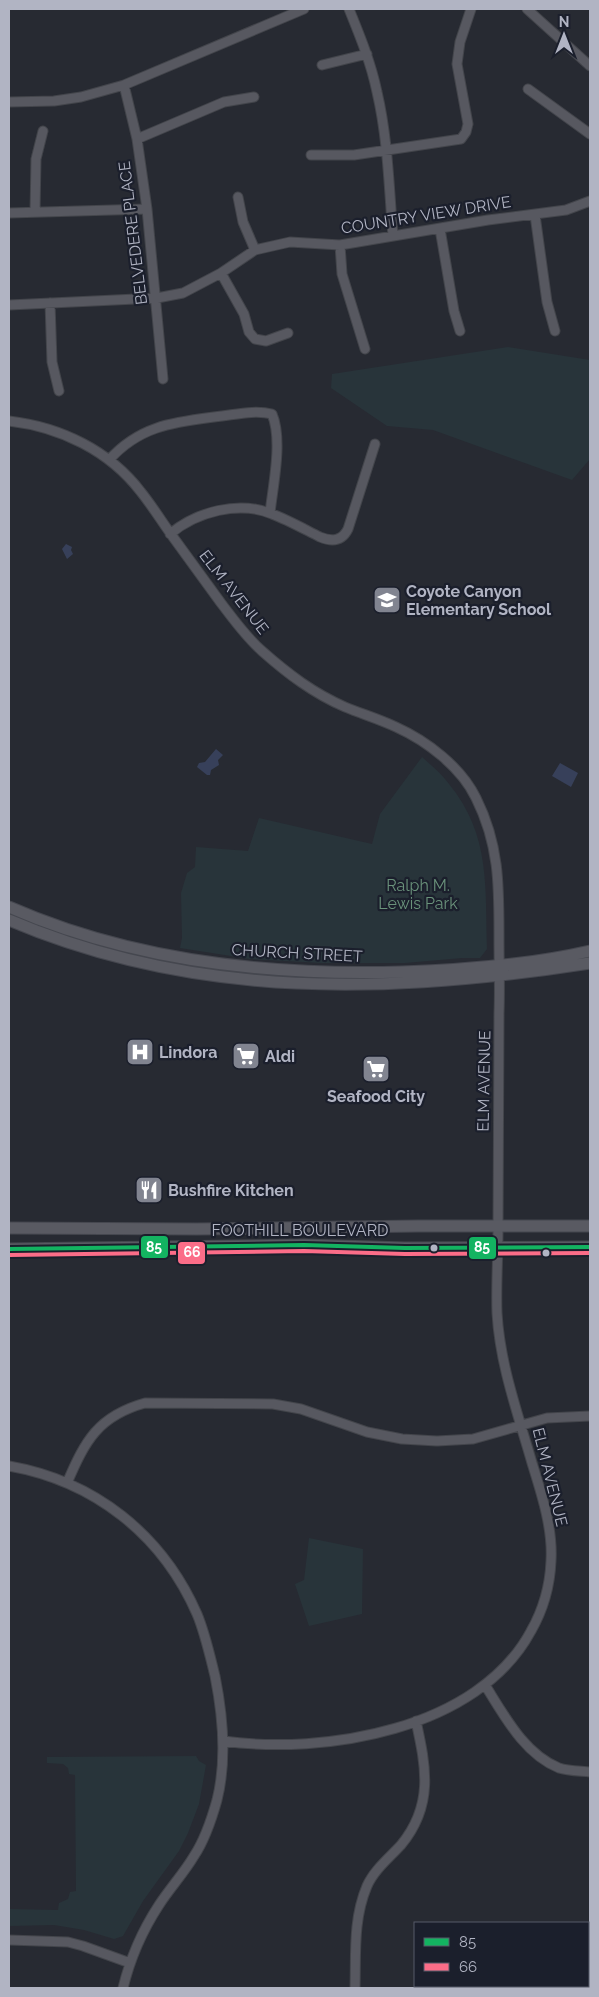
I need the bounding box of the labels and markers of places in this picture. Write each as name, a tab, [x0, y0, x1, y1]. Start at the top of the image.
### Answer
place label: Coyote Canyon Elementary School	[406, 582, 552, 619]
school or university icon: Coyote Canyon Elementary School	[372, 585, 402, 615]
hospital icon: Lindora	[125, 1037, 155, 1067]
supermarket icon: Aldi	[231, 1041, 261, 1071]
place label: Lindora	[159, 1043, 217, 1062]
place label: Aldi	[265, 1047, 295, 1066]
supermarket icon: Seafood City	[361, 1054, 391, 1084]
place label: Seafood City	[327, 1087, 425, 1106]
restaurant icon: Bushfire Kitchen	[134, 1175, 164, 1205]
place label: Bushfire Kitchen	[168, 1181, 294, 1200]
unlabelled marker	[429, 1243, 439, 1253]
unlabelled marker	[541, 1248, 551, 1258]

